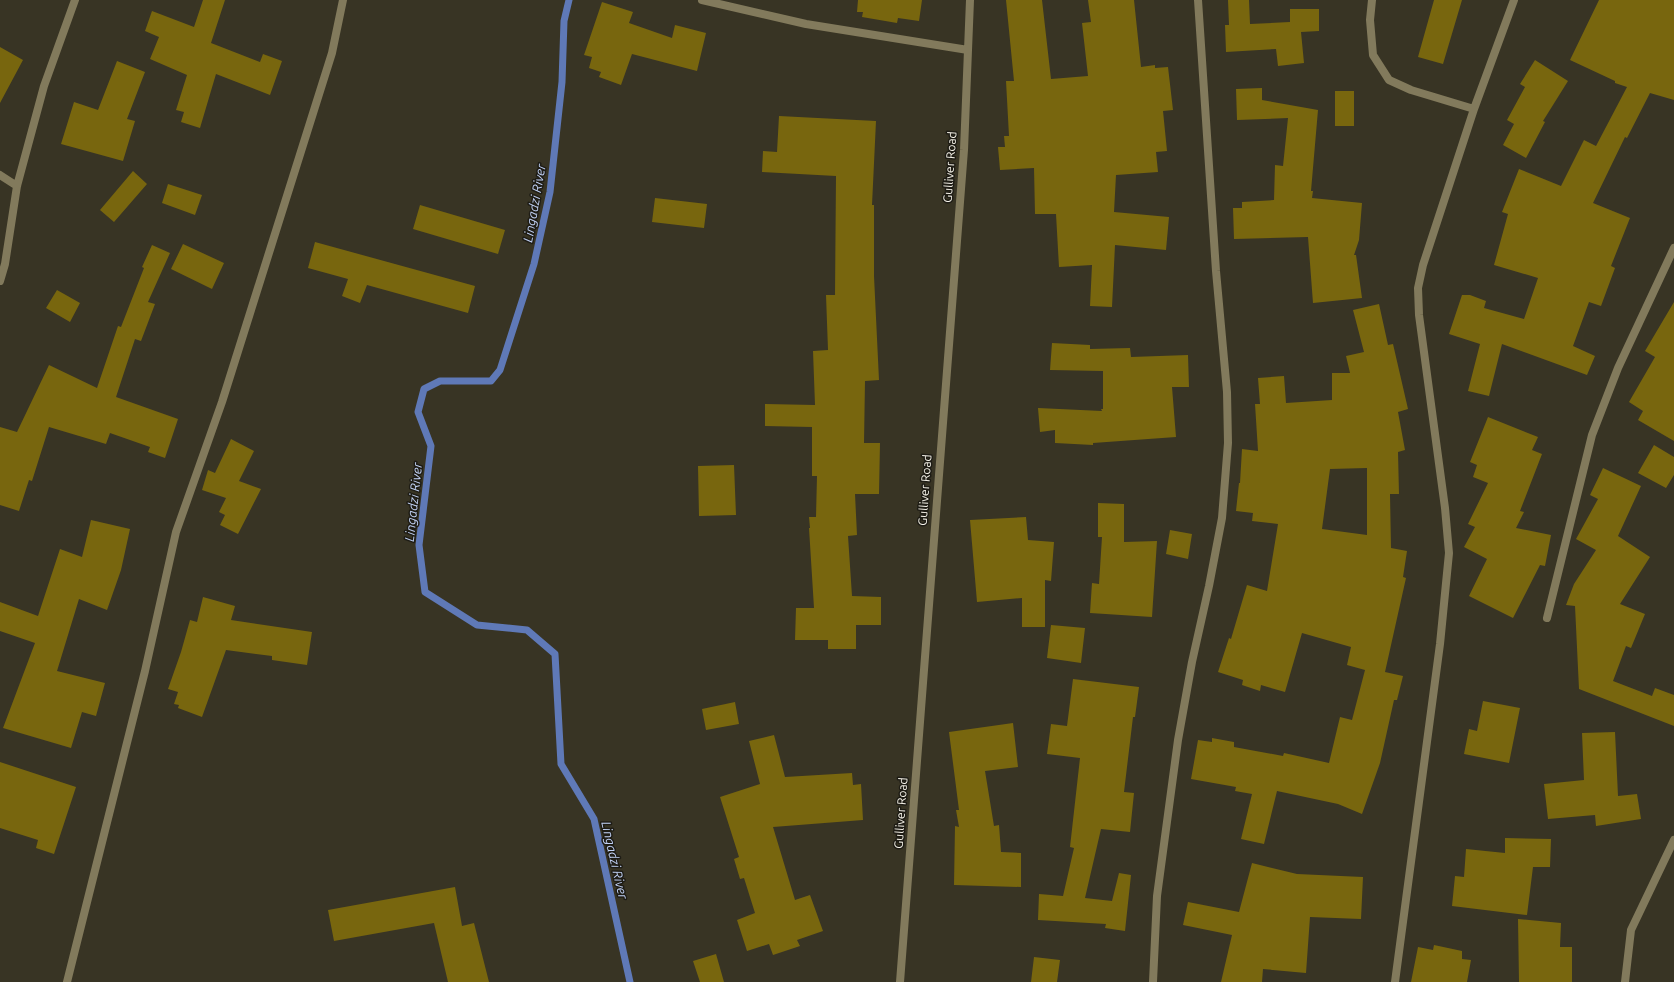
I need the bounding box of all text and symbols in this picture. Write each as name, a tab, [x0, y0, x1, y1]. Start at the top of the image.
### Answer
street label: Gulliver Road	[941, 131, 958, 203]
water label: Lingadzi River	[520, 162, 548, 243]
street label: Gulliver Road	[916, 454, 933, 526]
water label: Lingadzi River	[402, 461, 424, 542]
street label: Gulliver Road	[892, 777, 909, 849]
water label: Lingadzi River	[599, 820, 631, 901]

